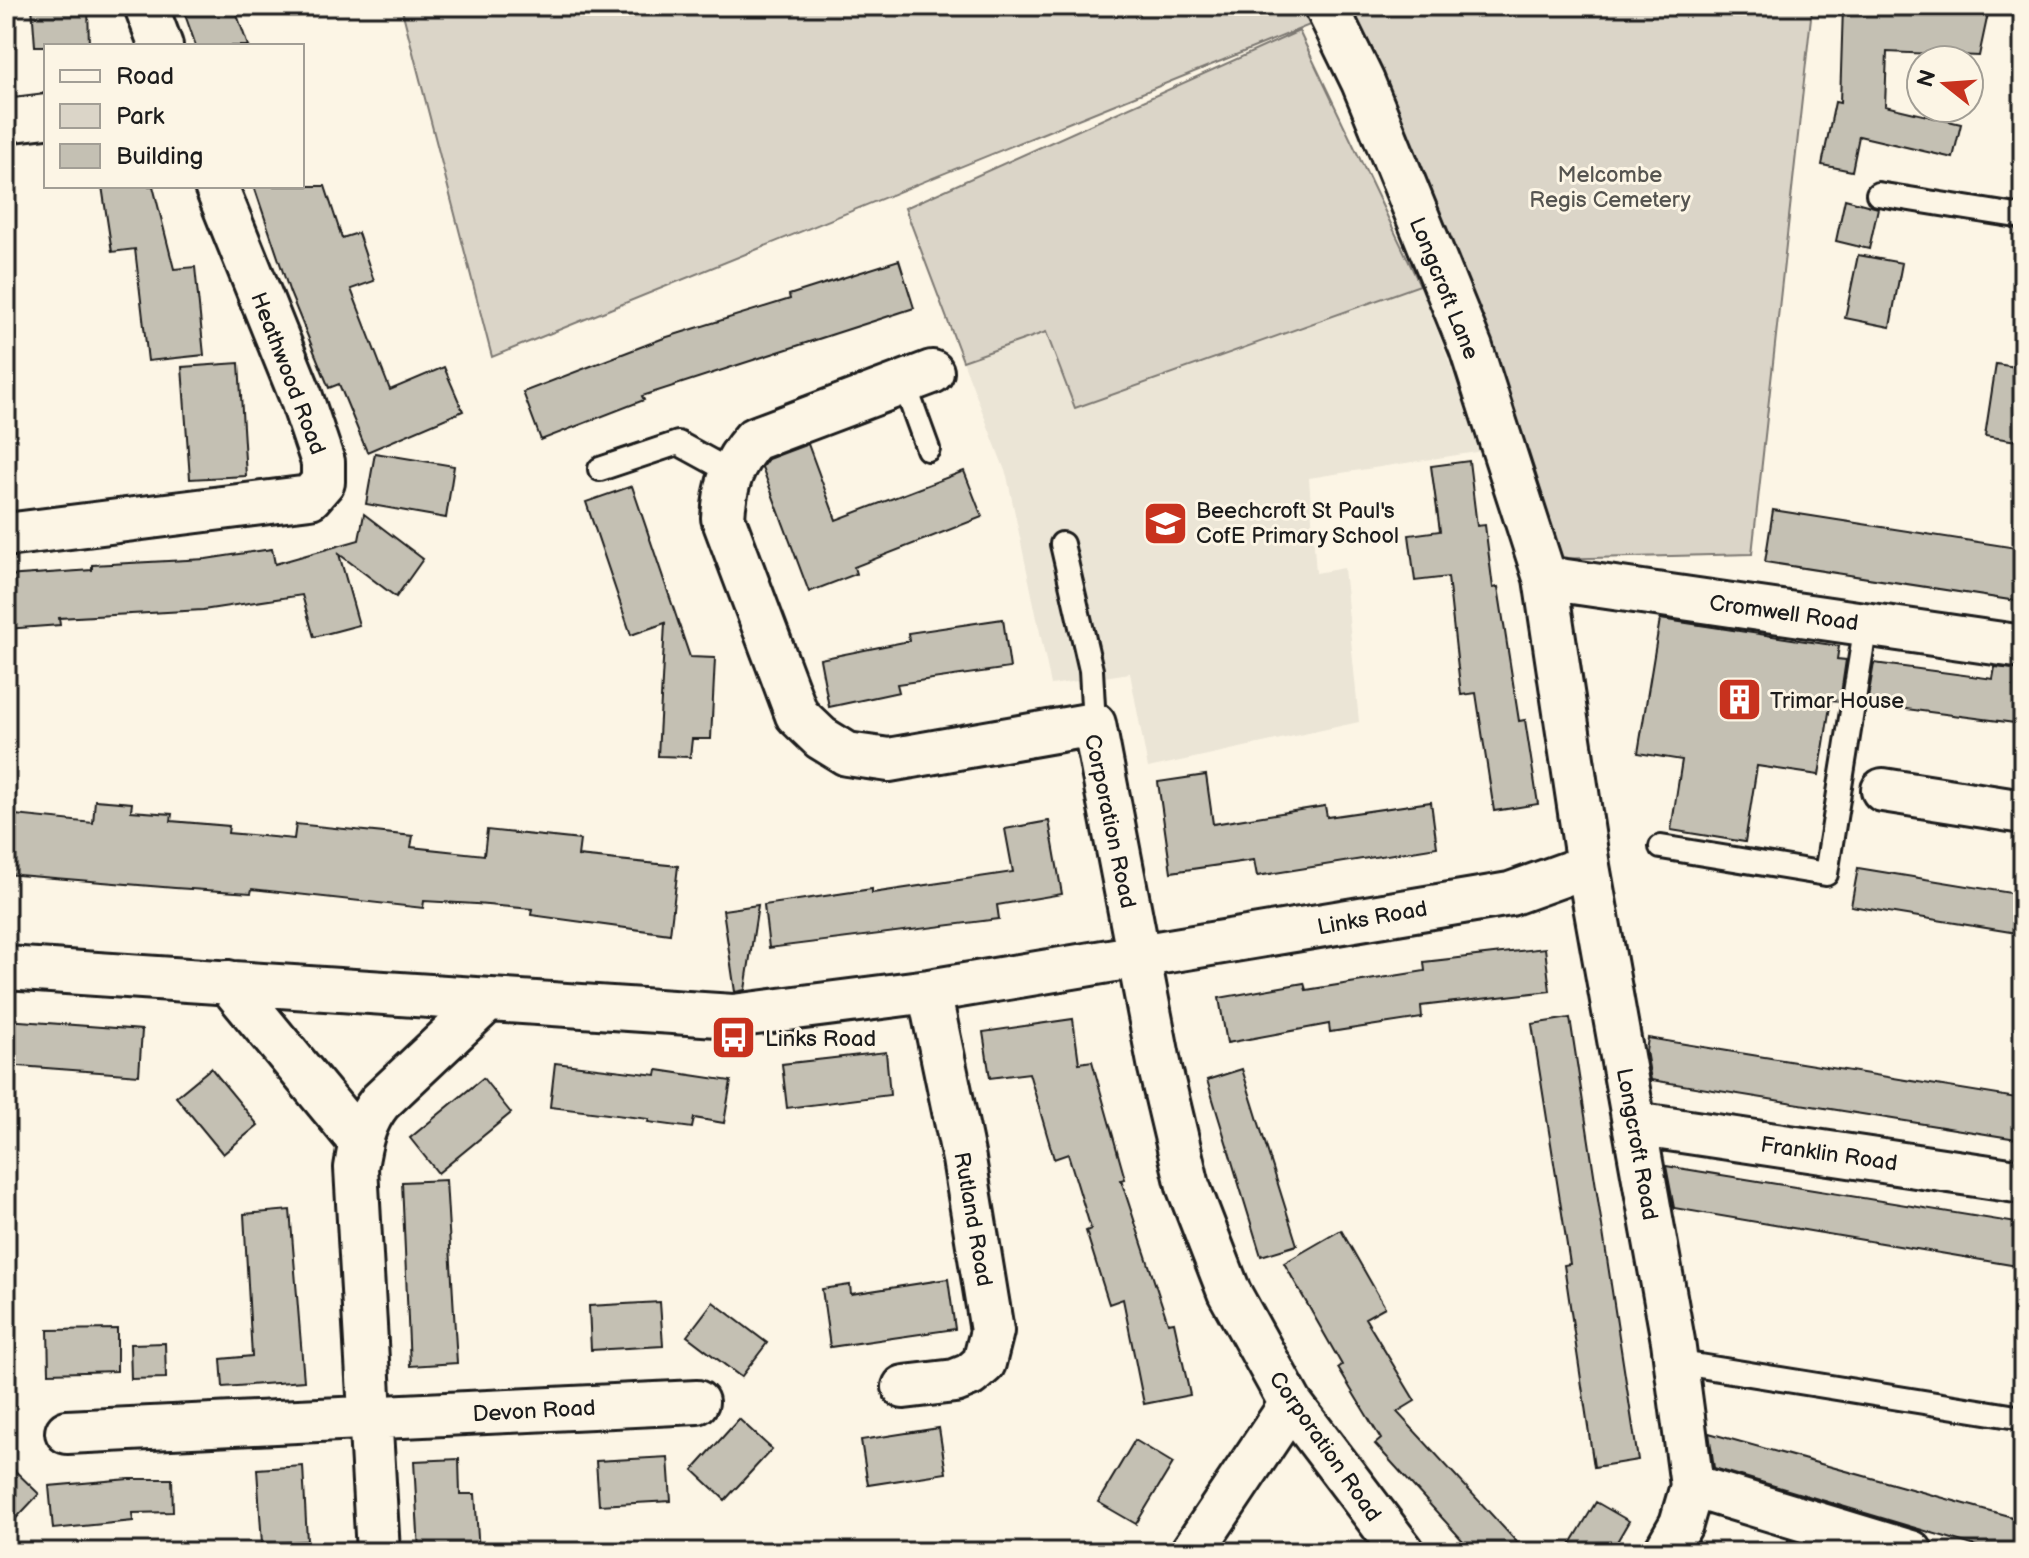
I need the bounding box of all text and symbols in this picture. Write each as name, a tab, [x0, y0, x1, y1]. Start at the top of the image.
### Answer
legend	[44, 44, 304, 188]
north arrow	[1905, 44, 1985, 124]
text: Road	[116, 62, 174, 91]
text: N	[1912, 67, 1943, 90]
text: Park	[116, 102, 164, 131]
text: Building	[116, 142, 203, 171]
park label: Melcombe Regis Cemetery	[1529, 162, 1691, 214]
street label: Longcroft Lane	[1403, 214, 1484, 363]
street label: Heathwood Road	[244, 289, 331, 459]
place label: Beechcroft St Paul's CofE Primary School	[1196, 498, 1399, 550]
school or university icon: Beechcroft St Paul's CofE Primary School	[1141, 499, 1189, 547]
street label: Cromwell Road	[1708, 590, 1860, 637]
building icon: Trimar House	[1715, 676, 1763, 724]
place label: Trimar House	[1770, 688, 1904, 715]
street label: Corporation Road	[1078, 732, 1141, 911]
street label: Links Road	[1315, 896, 1429, 941]
bus stop icon: Links Road	[710, 1014, 758, 1062]
place label: Links Road	[765, 1026, 876, 1053]
street label: Longcroft Road	[1610, 1066, 1663, 1222]
street label: Franklin Road	[1759, 1132, 1899, 1177]
street label: Rutland Road	[947, 1150, 998, 1289]
street label: Corporation Road	[1263, 1367, 1387, 1527]
street label: Devon Road	[472, 1395, 596, 1428]

